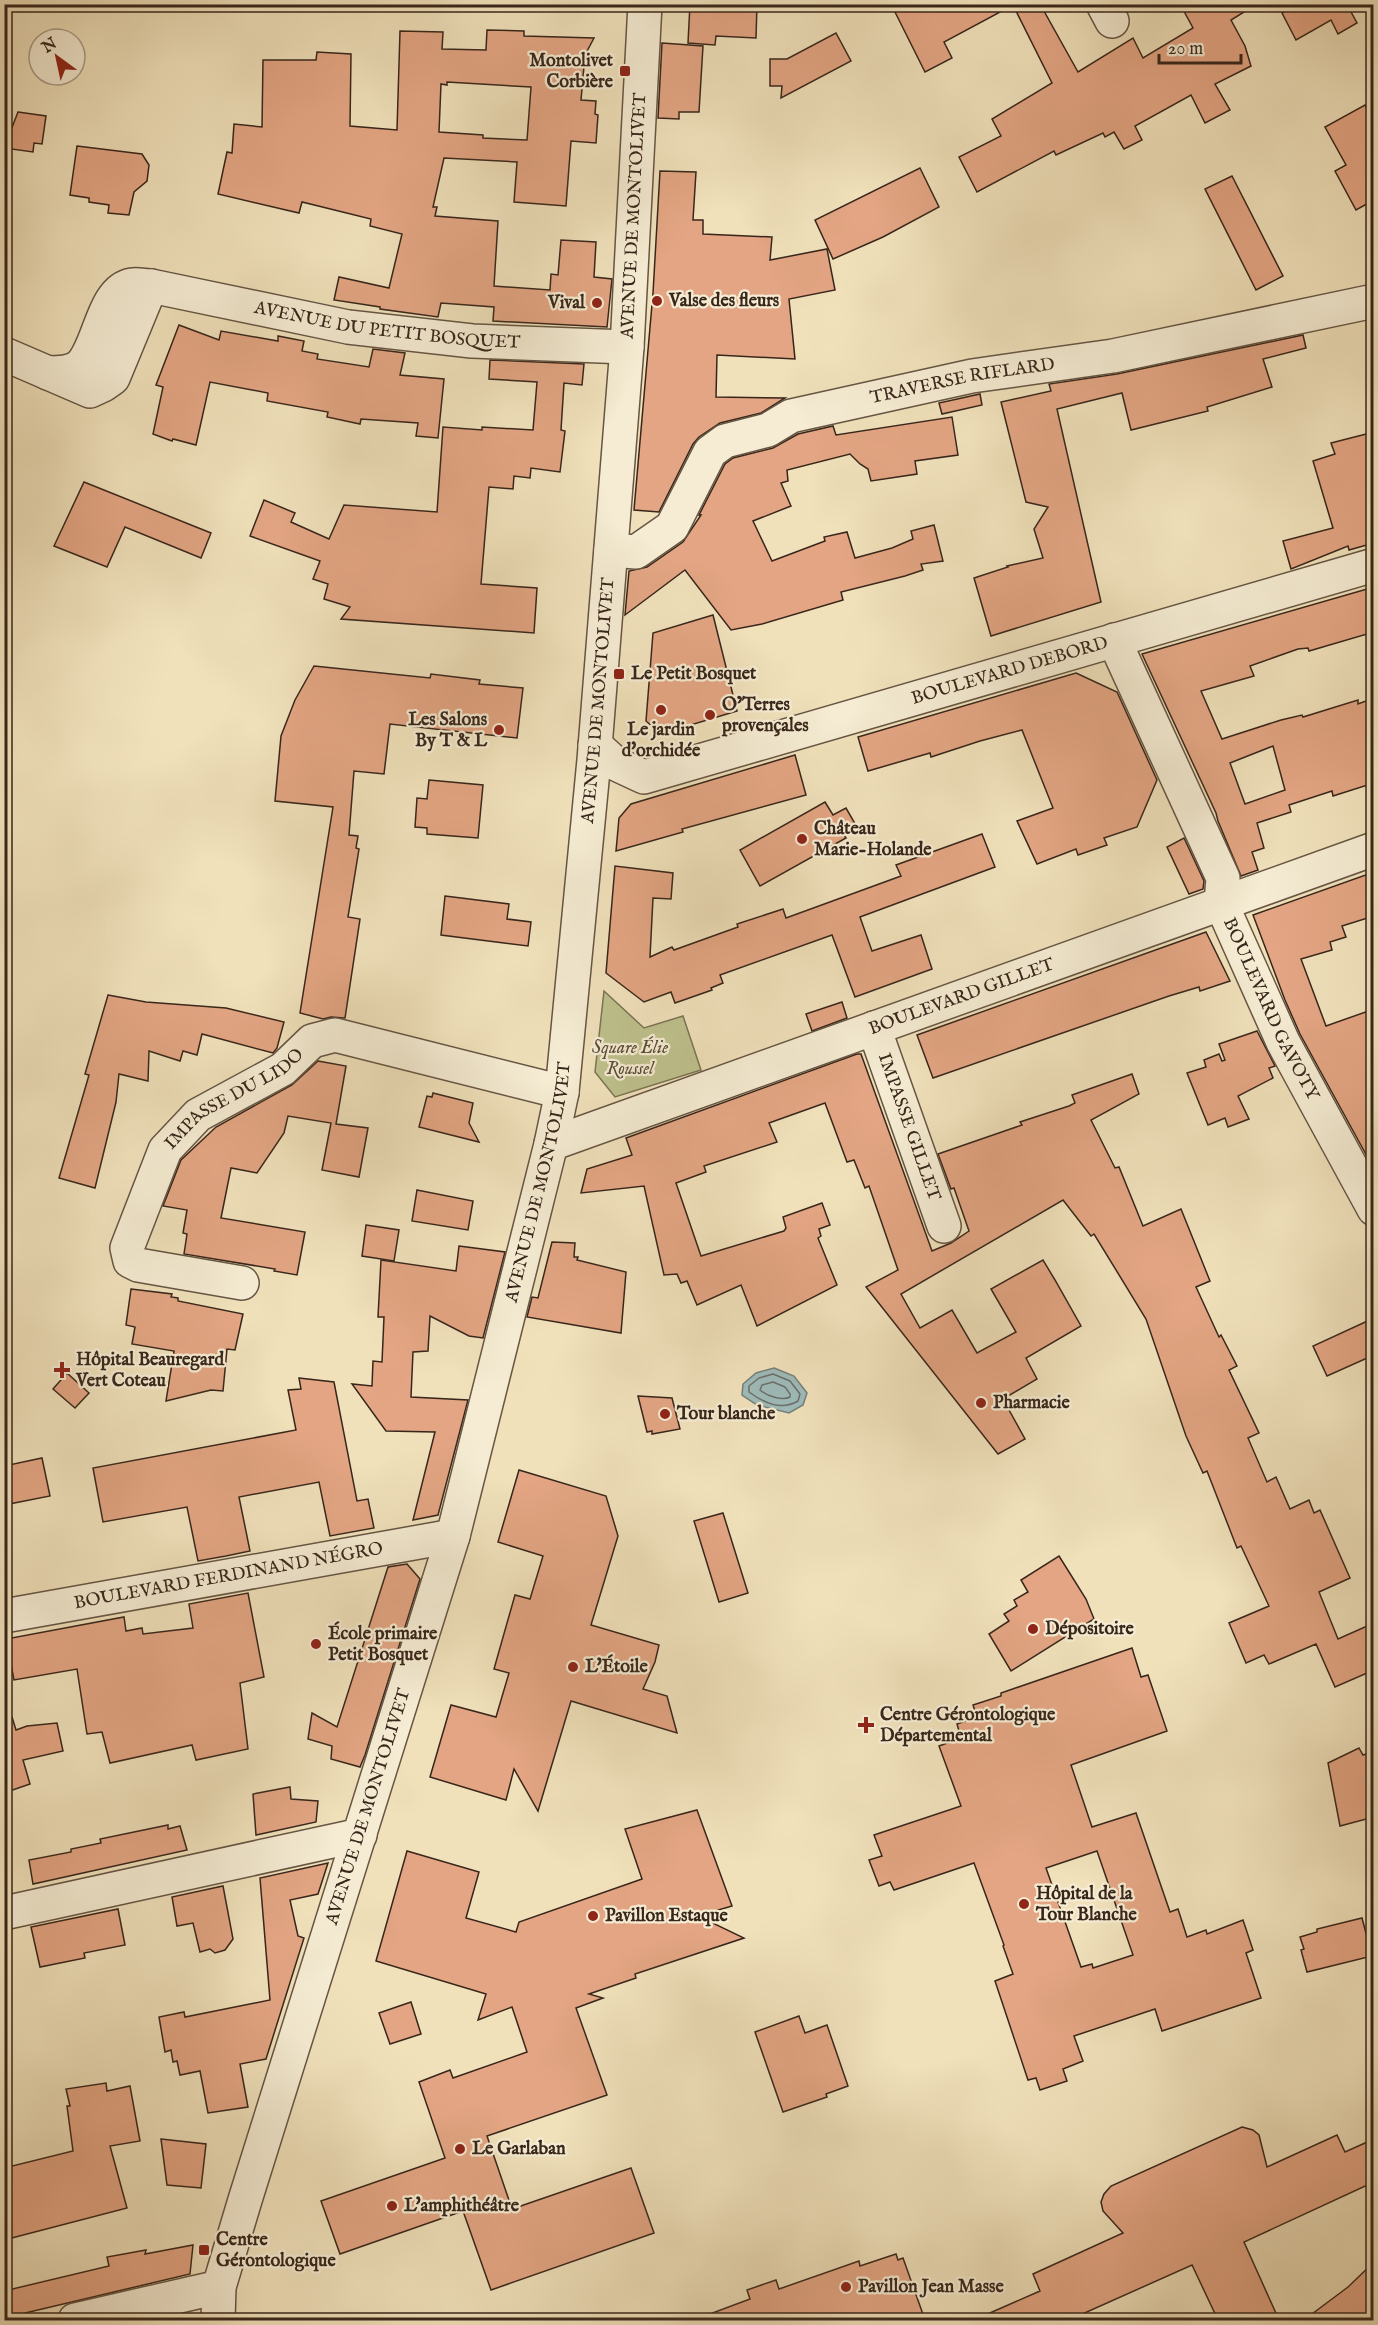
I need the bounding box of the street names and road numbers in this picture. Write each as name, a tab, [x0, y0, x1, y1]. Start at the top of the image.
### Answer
street label: AVENUE DE MONTOLIVET	[616, 92, 652, 340]
street label: AVENUE DU PETIT BOSQUET	[251, 296, 521, 354]
street label: TRAVERSE RIFLARD	[868, 353, 1056, 410]
street label: AVENUE DE MONTOLIVET	[576, 577, 620, 825]
street label: BOULEVARD DEBORD	[909, 631, 1111, 710]
street label: BOULEVARD GAVOTY	[1218, 914, 1324, 1105]
street label: BOULEVARD GILLET	[866, 953, 1057, 1041]
street label: IMPASSE DU LIDO	[160, 1043, 309, 1155]
street label: IMPASSE GILLET	[872, 1050, 946, 1204]
street label: AVENUE DE MONTOLIVET	[500, 1061, 576, 1306]
street label: BOULEVARD FERDINAND NÉGRO	[72, 1537, 385, 1615]
street label: AVENUE DE MONTOLIVET	[320, 1686, 416, 1929]

